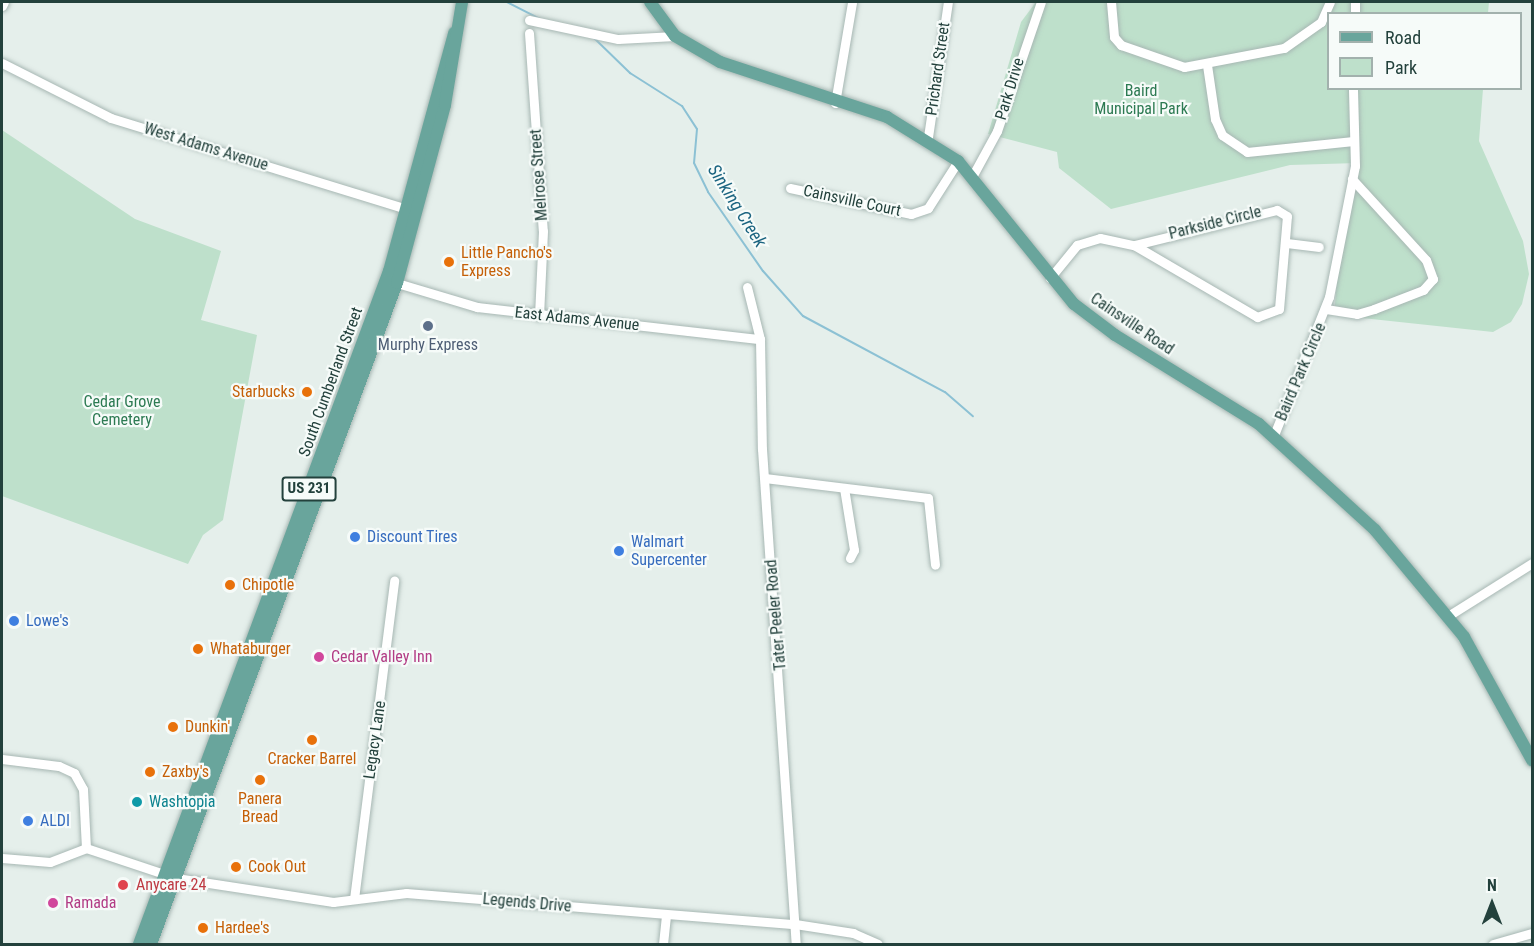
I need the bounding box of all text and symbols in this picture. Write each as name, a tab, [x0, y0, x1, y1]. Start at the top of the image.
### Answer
legend	[1327, 12, 1522, 90]
street label: Prichard Street	[922, 21, 954, 117]
text: Road	[1385, 27, 1421, 48]
street label: Park Drive	[991, 56, 1029, 122]
text: Park	[1385, 57, 1417, 78]
park label: Baird Municipal Park	[1094, 81, 1188, 119]
street label: West Adams Avenue	[141, 119, 271, 175]
street label: Melrose Street	[526, 128, 552, 222]
water label: Sinking Creek	[703, 160, 771, 252]
street label: Cainsville Court	[801, 181, 903, 221]
street label: Parkside Circle	[1167, 202, 1263, 244]
place label: Little Pancho's Express	[461, 243, 552, 281]
marker: Little Pancho's Express	[442, 255, 456, 269]
street label: Cainsville Road	[1087, 289, 1177, 359]
street label: East Adams Avenue	[514, 303, 640, 335]
street label: South Cumberland Street	[295, 305, 367, 459]
marker: Murphy Express	[421, 319, 435, 333]
street label: Baird Park Circle	[1272, 320, 1330, 424]
place label: Murphy Express	[378, 335, 478, 355]
place label: Starbucks	[232, 382, 295, 402]
marker: Starbucks	[300, 385, 314, 399]
park label: Cedar Grove Cemetery	[83, 392, 161, 430]
road number: US 231	[280, 477, 338, 501]
place label: Discount Tires	[367, 527, 458, 547]
marker: Discount Tires	[348, 530, 362, 544]
place label: Walmart Supercenter	[631, 532, 707, 570]
marker: Walmart Supercenter	[612, 544, 626, 558]
street label: Tater Peeler Road	[762, 559, 790, 671]
place label: Chipotle	[242, 575, 294, 595]
marker: Chipotle	[223, 578, 237, 592]
place label: Lowe's	[26, 611, 69, 631]
marker: Lowe's	[7, 614, 21, 628]
place label: Whataburger	[210, 639, 291, 659]
marker: Whataburger	[191, 642, 205, 656]
place label: Cedar Valley Inn	[331, 647, 433, 667]
marker: Cedar Valley Inn	[312, 650, 326, 664]
street label: Legacy Lane	[360, 700, 390, 780]
place label: Dunkin'	[185, 717, 230, 737]
marker: Dunkin'	[166, 720, 180, 734]
marker: Cracker Barrel	[305, 733, 319, 747]
place label: Cracker Barrel	[268, 749, 356, 769]
place label: Zaxby's	[162, 762, 209, 782]
marker: Zaxby's	[143, 765, 157, 779]
marker: Panera Bread	[253, 773, 267, 787]
place label: Panera Bread	[238, 789, 282, 827]
place label: Washtopia	[149, 792, 215, 812]
marker: Washtopia	[130, 795, 144, 809]
place label: ALDI	[40, 811, 70, 831]
marker: ALDI	[21, 814, 35, 828]
place label: Cook Out	[248, 857, 306, 877]
marker: Cook Out	[229, 860, 243, 874]
north arrow	[1462, 874, 1522, 934]
place label: Anycare 24	[136, 875, 206, 895]
marker: Anycare 24	[114, 876, 132, 894]
text: N	[1487, 876, 1497, 895]
street label: Legends Drive	[482, 890, 572, 916]
place label: Ramada	[65, 893, 116, 913]
marker: Ramada	[46, 896, 60, 910]
place label: Hardee's	[215, 918, 270, 938]
marker: Hardee's	[196, 921, 210, 935]

